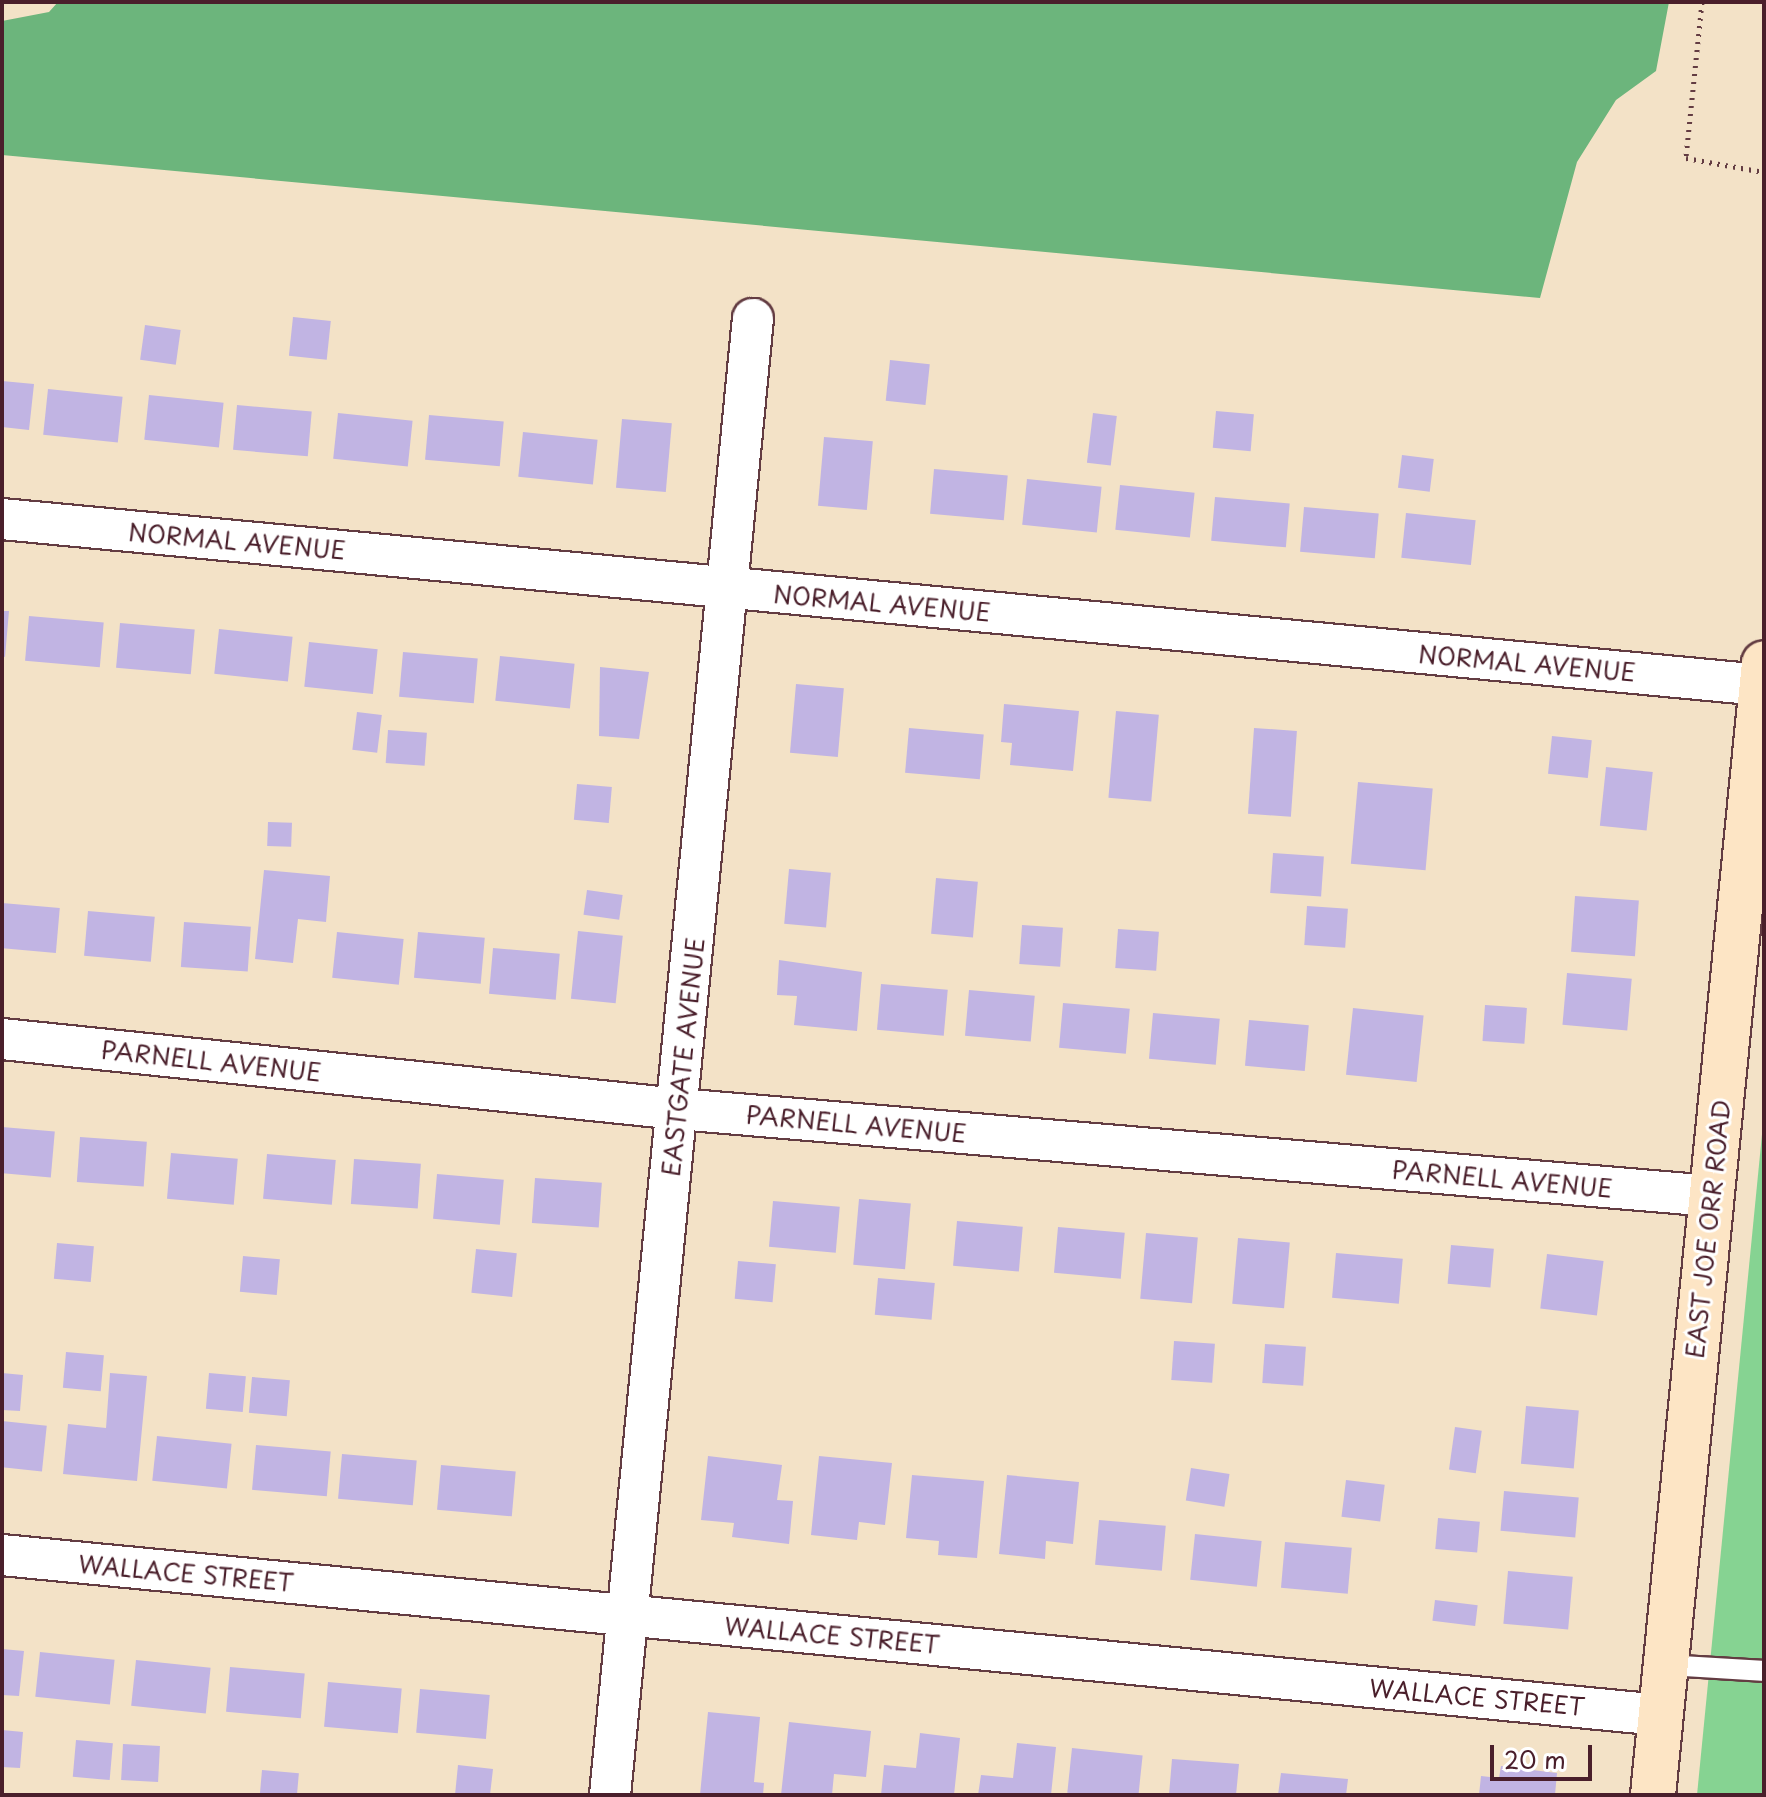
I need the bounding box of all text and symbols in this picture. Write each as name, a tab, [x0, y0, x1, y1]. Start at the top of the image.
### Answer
street label: NORMAL AVENUE	[128, 517, 346, 565]
street label: NORMAL AVENUE	[773, 579, 991, 627]
street label: NORMAL AVENUE	[1418, 639, 1636, 687]
street label: EASTGATE AVENUE	[656, 936, 710, 1178]
street label: PARNELL AVENUE	[100, 1035, 322, 1087]
street label: EAST JOE ORR ROAD	[1680, 1097, 1736, 1361]
street label: PARNELL AVENUE	[745, 1100, 967, 1148]
street label: PARNELL AVENUE	[1391, 1155, 1613, 1203]
street label: WALLACE STREET	[75, 1549, 297, 1597]
street label: WALLACE STREET	[721, 1611, 943, 1659]
street label: WALLACE STREET	[1366, 1673, 1588, 1721]
scale bar	[1494, 1729, 1596, 1779]
text: 20 m	[1504, 1741, 1566, 1777]

